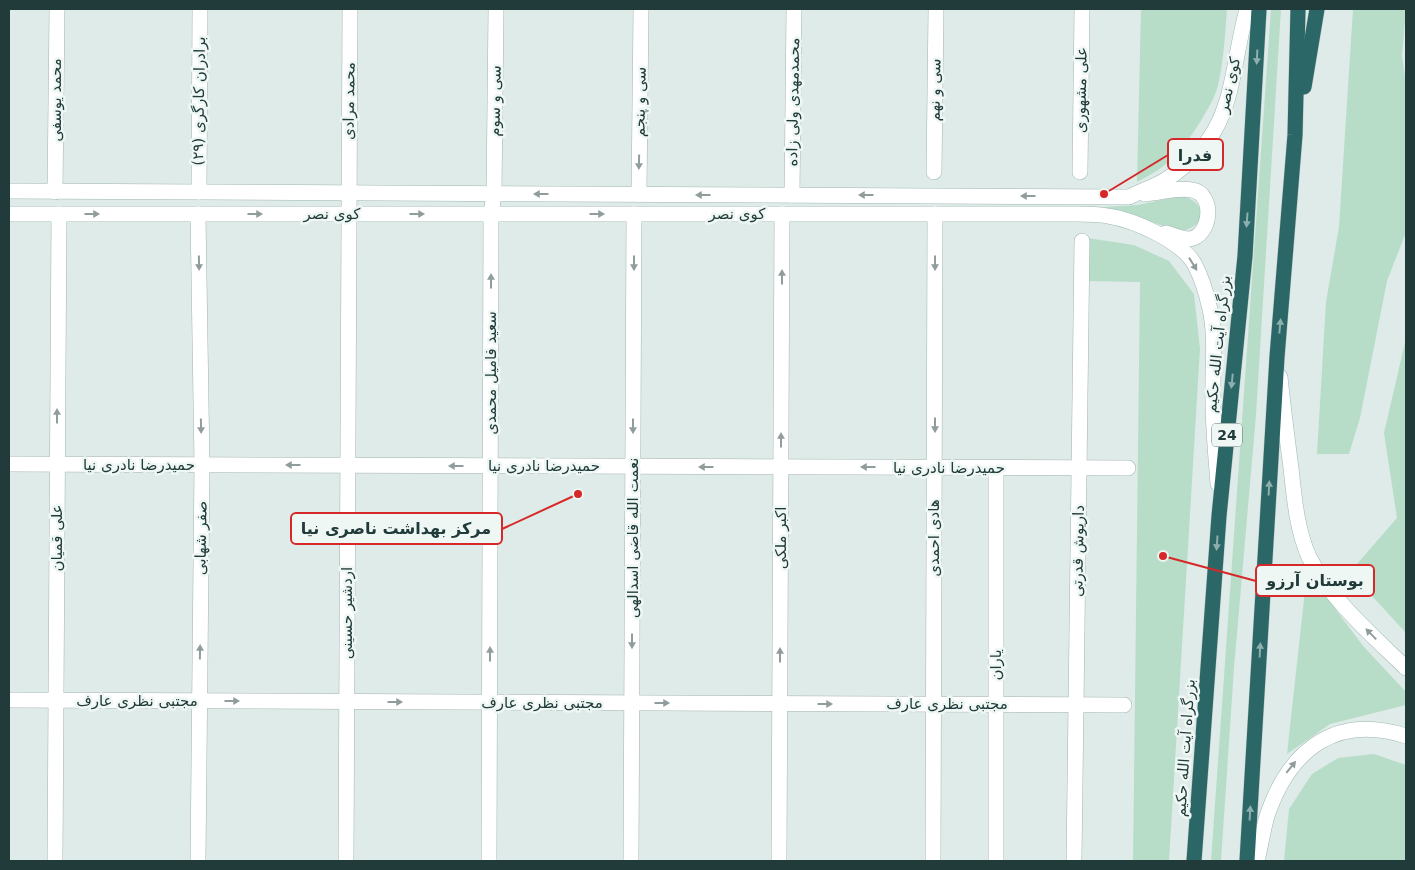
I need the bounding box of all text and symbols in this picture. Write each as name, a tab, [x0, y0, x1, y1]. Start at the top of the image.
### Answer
street label: برادران کارگری (۲۹)	[189, 36, 209, 166]
street label: محمدمهدی ولی زاده	[783, 38, 803, 166]
street label: علی مشهوری	[1071, 47, 1091, 133]
one-way arrow	[1253, 50, 1261, 66]
street label: کوی نصر	[1214, 54, 1244, 116]
street label: محمد یوسفی	[47, 58, 65, 142]
street label: سی و نهم	[925, 58, 945, 122]
street label: محمد مرادی	[339, 62, 359, 140]
street label: سی و سوم	[485, 65, 505, 137]
street label: سی و پنجم	[630, 67, 651, 137]
callout: فدرا	[1168, 139, 1223, 170]
text: فدرا	[1178, 146, 1212, 165]
one-way arrow	[635, 155, 643, 171]
one-way arrow	[533, 190, 549, 198]
one-way arrow	[695, 191, 711, 199]
one-way arrow	[858, 191, 874, 199]
one-way arrow	[1020, 192, 1036, 200]
street label: کوی نصر	[303, 205, 361, 223]
street label: کوی نصر	[708, 205, 766, 223]
one-way arrow	[85, 210, 101, 218]
one-way arrow	[247, 210, 263, 218]
one-way arrow	[410, 210, 426, 218]
one-way arrow	[590, 210, 606, 218]
one-way arrow	[1243, 212, 1251, 228]
one-way arrow	[195, 255, 203, 271]
one-way arrow	[630, 255, 638, 271]
one-way arrow	[931, 255, 939, 271]
one-way arrow	[1188, 257, 1197, 271]
one-way arrow	[778, 269, 786, 285]
one-way arrow	[487, 273, 495, 289]
street label: بزرگراه آیت الله حکیم	[1202, 274, 1234, 414]
street label: سعید فامیل محمدی	[482, 311, 500, 435]
one-way arrow	[1276, 318, 1284, 334]
one-way arrow	[1228, 374, 1236, 390]
one-way arrow	[53, 408, 61, 424]
one-way arrow	[197, 418, 205, 434]
one-way arrow	[629, 418, 637, 434]
one-way arrow	[931, 418, 939, 434]
road number: 24	[1212, 424, 1242, 446]
one-way arrow	[777, 432, 785, 448]
street label: حمیدرضا نادری نیا	[83, 456, 195, 474]
street label: حمیدرضا نادری نیا	[488, 457, 600, 475]
street label: نعمت الله قاضی اسدالهی	[624, 458, 642, 618]
street label: حمیدرضا نادری نیا	[893, 459, 1005, 477]
one-way arrow	[285, 461, 301, 469]
one-way arrow	[447, 462, 463, 470]
one-way arrow	[697, 463, 713, 471]
one-way arrow	[860, 463, 876, 471]
one-way arrow	[1266, 480, 1274, 496]
street label: هادی احمدی	[925, 499, 943, 577]
street label: صفر شهابی	[191, 501, 211, 575]
street label: علی قمیان	[48, 504, 66, 572]
street label: داریوش قدرتی	[1068, 505, 1088, 597]
street label: اکبر ملکی	[772, 507, 790, 569]
callout: مرکز بهداشت ناصری نیا	[291, 513, 502, 544]
text: مرکز بهداشت ناصری نیا	[301, 519, 491, 538]
one-way arrow	[1213, 536, 1221, 552]
callout: بوستان آرزو	[1256, 565, 1374, 596]
street label: اردشیر حسینی	[338, 567, 356, 659]
text: بوستان آرزو	[1265, 570, 1364, 590]
one-way arrow	[1366, 628, 1378, 640]
one-way arrow	[628, 633, 636, 649]
one-way arrow	[1256, 642, 1264, 658]
one-way arrow	[196, 644, 204, 660]
one-way arrow	[486, 645, 494, 661]
one-way arrow	[776, 647, 784, 663]
street label: یاران	[987, 649, 1005, 681]
street label: بزرگراه آیت الله حکیم	[1171, 678, 1199, 818]
street label: مجتبی نظری عارف	[76, 692, 198, 710]
street label: مجتبی نظری عارف	[481, 694, 603, 712]
street label: مجتبی نظری عارف	[886, 695, 1008, 713]
one-way arrow	[225, 697, 241, 705]
one-way arrow	[387, 698, 403, 706]
one-way arrow	[655, 699, 671, 707]
one-way arrow	[817, 700, 833, 708]
one-way arrow	[1286, 761, 1297, 774]
one-way arrow	[1247, 804, 1255, 820]

